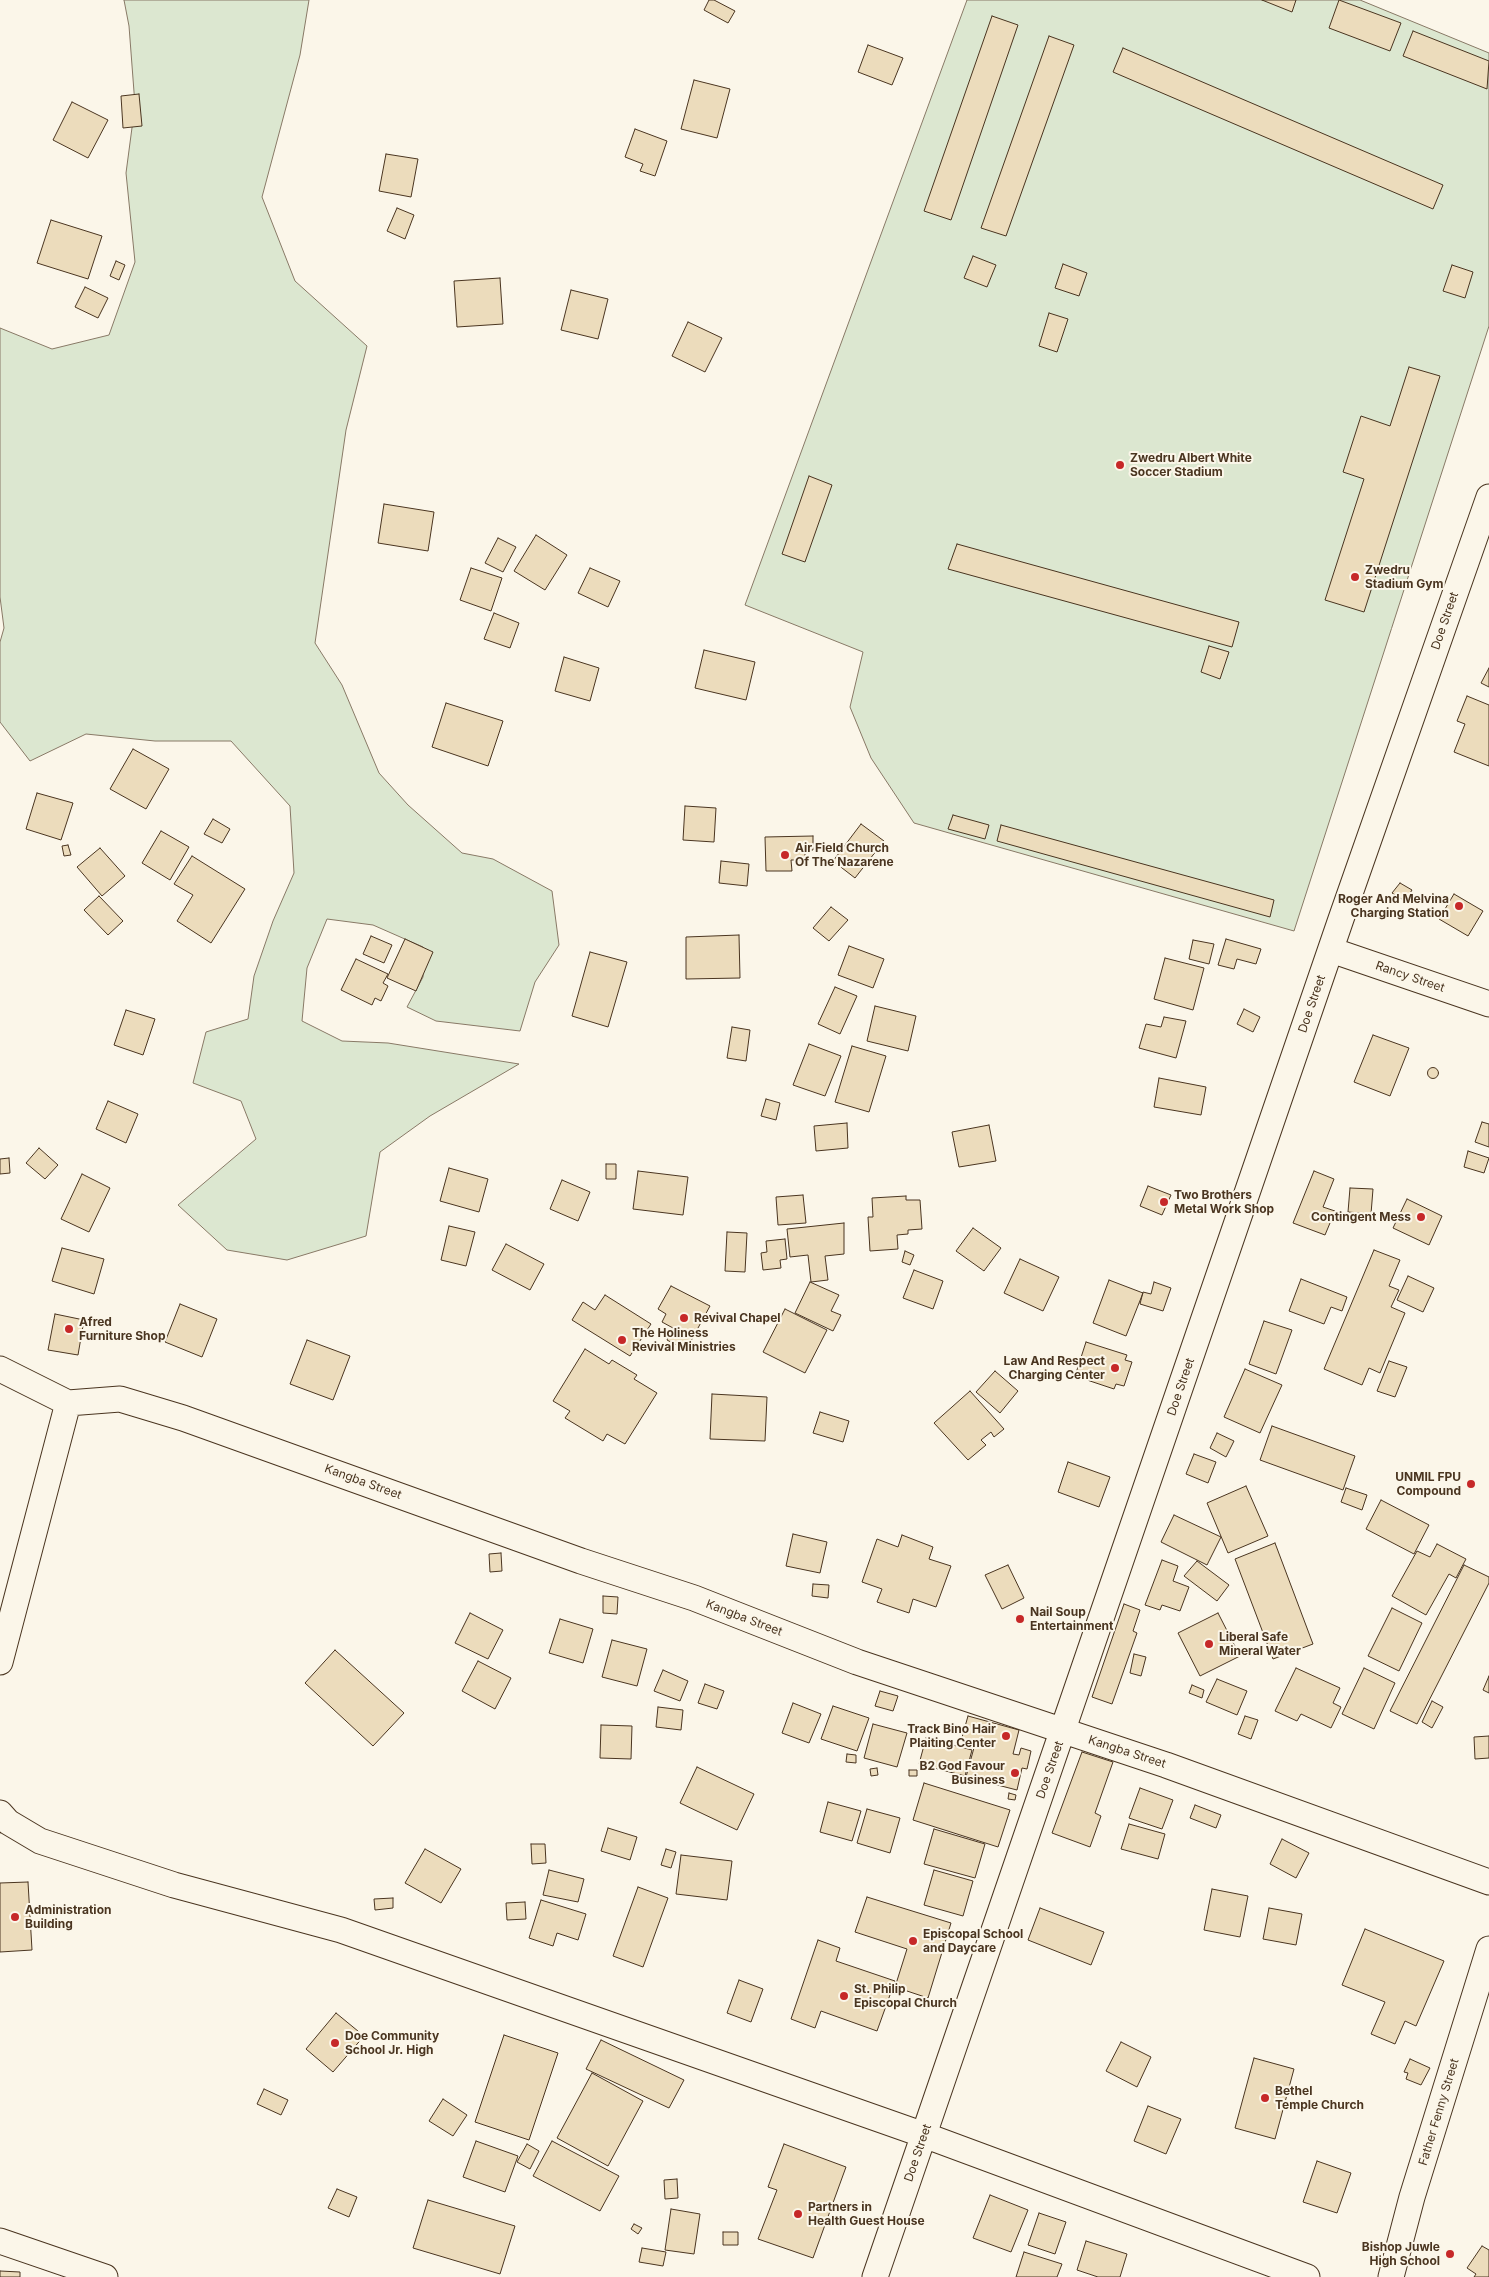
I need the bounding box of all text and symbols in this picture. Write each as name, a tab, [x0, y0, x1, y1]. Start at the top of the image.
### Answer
place label: Zwedru Albert White Soccer Stadium	[1130, 451, 1252, 479]
marker: Zwedru Albert White Soccer Stadium	[1114, 459, 1126, 471]
place label: Zwedru Stadium Gym	[1365, 563, 1444, 591]
marker: Zwedru Stadium Gym	[1349, 571, 1361, 583]
street label: Doe Street	[1428, 590, 1462, 652]
place label: Air Field Church Of The Nazarene	[795, 841, 894, 869]
marker: Air Field Church Of The Nazarene	[779, 849, 791, 861]
place label: Roger And Melvina Charging Station	[1338, 892, 1449, 920]
marker: Roger And Melvina Charging Station	[1453, 900, 1465, 912]
street label: Rancy Street	[1374, 958, 1446, 996]
street label: Doe Street	[1295, 973, 1329, 1035]
place label: Two Brothers Metal Work Shop	[1174, 1188, 1274, 1216]
marker: Two Brothers Metal Work Shop	[1158, 1196, 1170, 1208]
place label: Contingent Mess	[1311, 1210, 1411, 1224]
marker: Contingent Mess	[1415, 1211, 1427, 1223]
place label: Revival Chapel	[694, 1311, 781, 1325]
marker: Revival Chapel	[678, 1312, 690, 1324]
place label: Afred Furniture Shop	[79, 1315, 166, 1343]
marker: Afred Furniture Shop	[63, 1323, 75, 1335]
place label: The Holiness Revival Ministries	[632, 1326, 736, 1354]
marker: The Holiness Revival Ministries	[616, 1334, 628, 1346]
place label: Law And Respect Charging Center	[1004, 1354, 1105, 1382]
street label: Doe Street	[1164, 1356, 1198, 1418]
marker: Law And Respect Charging Center	[1109, 1362, 1121, 1374]
street label: Kangba Street	[323, 1461, 403, 1503]
place label: UNMIL FPU Compound	[1395, 1470, 1461, 1498]
marker: UNMIL FPU Compound	[1465, 1478, 1477, 1490]
street label: Kangba Street	[704, 1597, 784, 1639]
place label: Nail Soup Entertainment	[1030, 1605, 1113, 1633]
marker: Nail Soup Entertainment	[1014, 1613, 1026, 1625]
place label: Liberal Safe Mineral Water	[1219, 1630, 1301, 1658]
marker: Liberal Safe Mineral Water	[1203, 1638, 1215, 1650]
place label: Track Bino Hair Plaiting Center	[907, 1722, 996, 1750]
marker: Track Bino Hair Plaiting Center	[1000, 1730, 1012, 1742]
street label: Kangba Street	[1086, 1733, 1168, 1771]
street label: Doe Street	[1033, 1739, 1067, 1801]
place label: B2 God Favour Business	[920, 1759, 1005, 1787]
marker: B2 God Favour Business	[1009, 1767, 1021, 1779]
place label: Administration Building	[25, 1903, 111, 1931]
marker: Administration Building	[9, 1911, 21, 1923]
place label: Episcopal School and Daycare	[923, 1927, 1023, 1955]
marker: Episcopal School and Daycare	[907, 1935, 919, 1947]
place label: St. Philip Episcopal Church	[854, 1982, 957, 2010]
marker: St. Philip Episcopal Church	[838, 1990, 850, 2002]
place label: Doe Community School Jr. High	[345, 2029, 439, 2057]
marker: Doe Community School Jr. High	[329, 2037, 341, 2049]
street label: Father Fenny Street	[1416, 2057, 1462, 2167]
place label: Bethel Temple Church	[1275, 2084, 1364, 2112]
marker: Bethel Temple Church	[1259, 2092, 1271, 2104]
street label: Doe Street	[901, 2122, 935, 2184]
place label: Partners in Health Guest House	[808, 2200, 925, 2228]
marker: Partners in Health Guest House	[792, 2208, 804, 2220]
place label: Bishop Juwle High School	[1362, 2240, 1440, 2268]
marker: Bishop Juwle High School	[1444, 2248, 1456, 2260]

